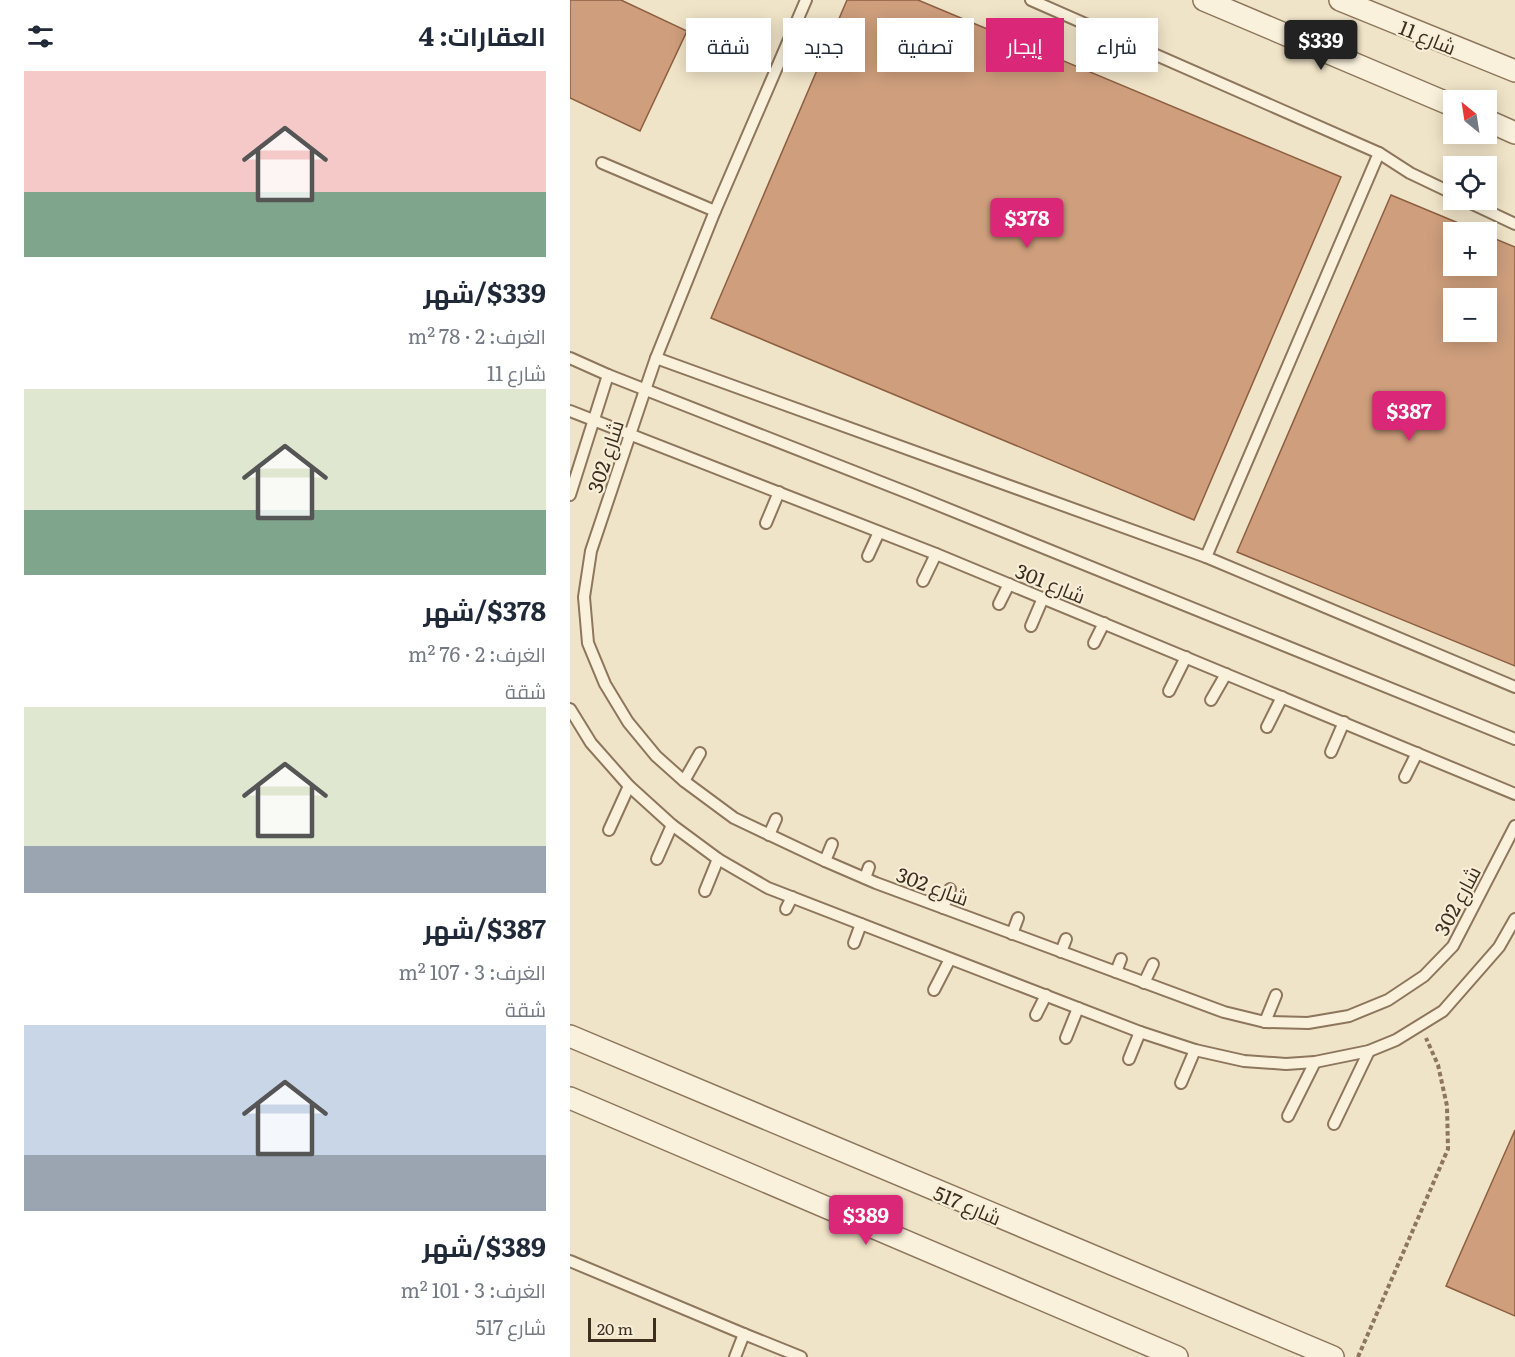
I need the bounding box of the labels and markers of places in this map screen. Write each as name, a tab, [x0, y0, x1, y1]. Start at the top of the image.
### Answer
pin: $339	[1285, 20, 1357, 71]
pin: $378	[991, 198, 1063, 249]
pin: $387	[1373, 391, 1445, 442]
pin: $389	[830, 1195, 902, 1246]

